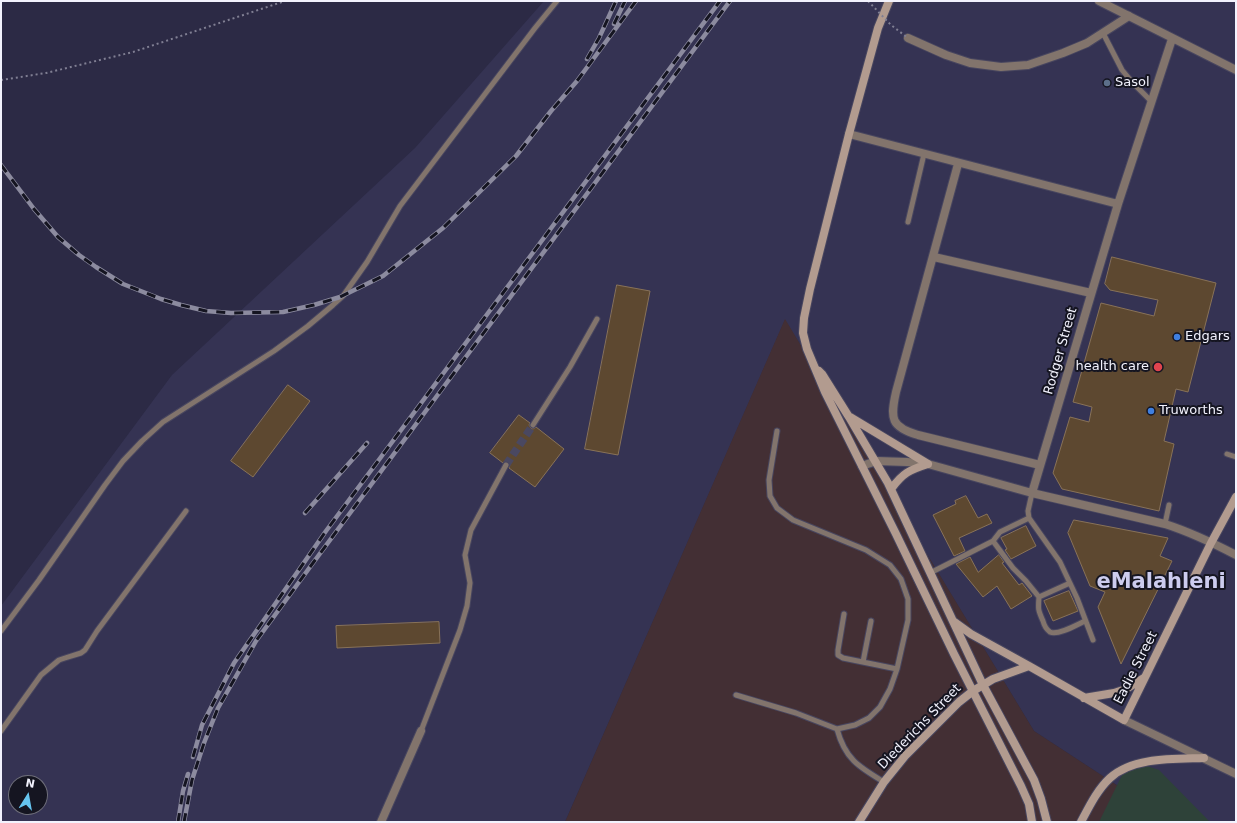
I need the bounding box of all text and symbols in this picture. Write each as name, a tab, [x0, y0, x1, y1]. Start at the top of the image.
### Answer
place label: Sasol	[1115, 75, 1150, 91]
marker: Sasol	[1102, 78, 1112, 88]
street label: Rodger Street	[1041, 306, 1081, 396]
place label: Edgars	[1185, 329, 1230, 345]
marker: Edgars	[1172, 332, 1182, 342]
place label: health care	[1076, 359, 1149, 375]
marker: health care	[1152, 361, 1164, 373]
place label: Truworths	[1159, 403, 1223, 419]
marker: Truworths	[1146, 406, 1156, 416]
district label: eMalahleni	[1096, 570, 1226, 596]
street label: Eadie Street	[1111, 629, 1161, 707]
street label: Diederichs Street	[875, 681, 965, 773]
north arrow	[8, 775, 48, 815]
text: N	[24, 776, 36, 791]

